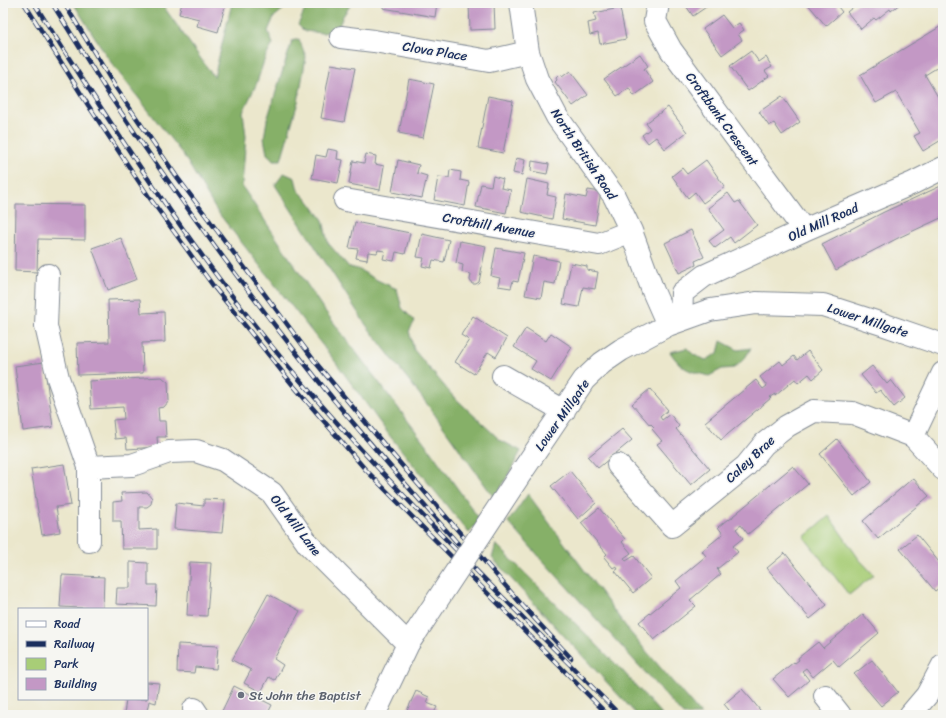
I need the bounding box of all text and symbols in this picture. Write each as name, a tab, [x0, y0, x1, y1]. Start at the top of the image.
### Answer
street label: Clova Place	[401, 35, 469, 68]
street label: Croftbank Crescent	[680, 67, 765, 172]
street label: North British Road	[545, 103, 624, 206]
street label: Old Mill Road	[784, 196, 863, 248]
street label: Crofthill Avenue	[441, 206, 537, 245]
street label: Lower Millgate	[824, 296, 912, 344]
street label: Lower Millgate	[528, 374, 596, 456]
street label: Caley Brae	[719, 429, 781, 489]
street label: Old Mill Lane	[264, 489, 328, 561]
legend	[18, 608, 148, 700]
text: Road	[54, 613, 81, 635]
text: Railway	[54, 633, 95, 655]
text: Park	[54, 653, 79, 675]
text: Building	[54, 673, 97, 695]
place label: St John the Baptist	[249, 684, 362, 707]
marker: St John the Baptist	[236, 690, 246, 700]

